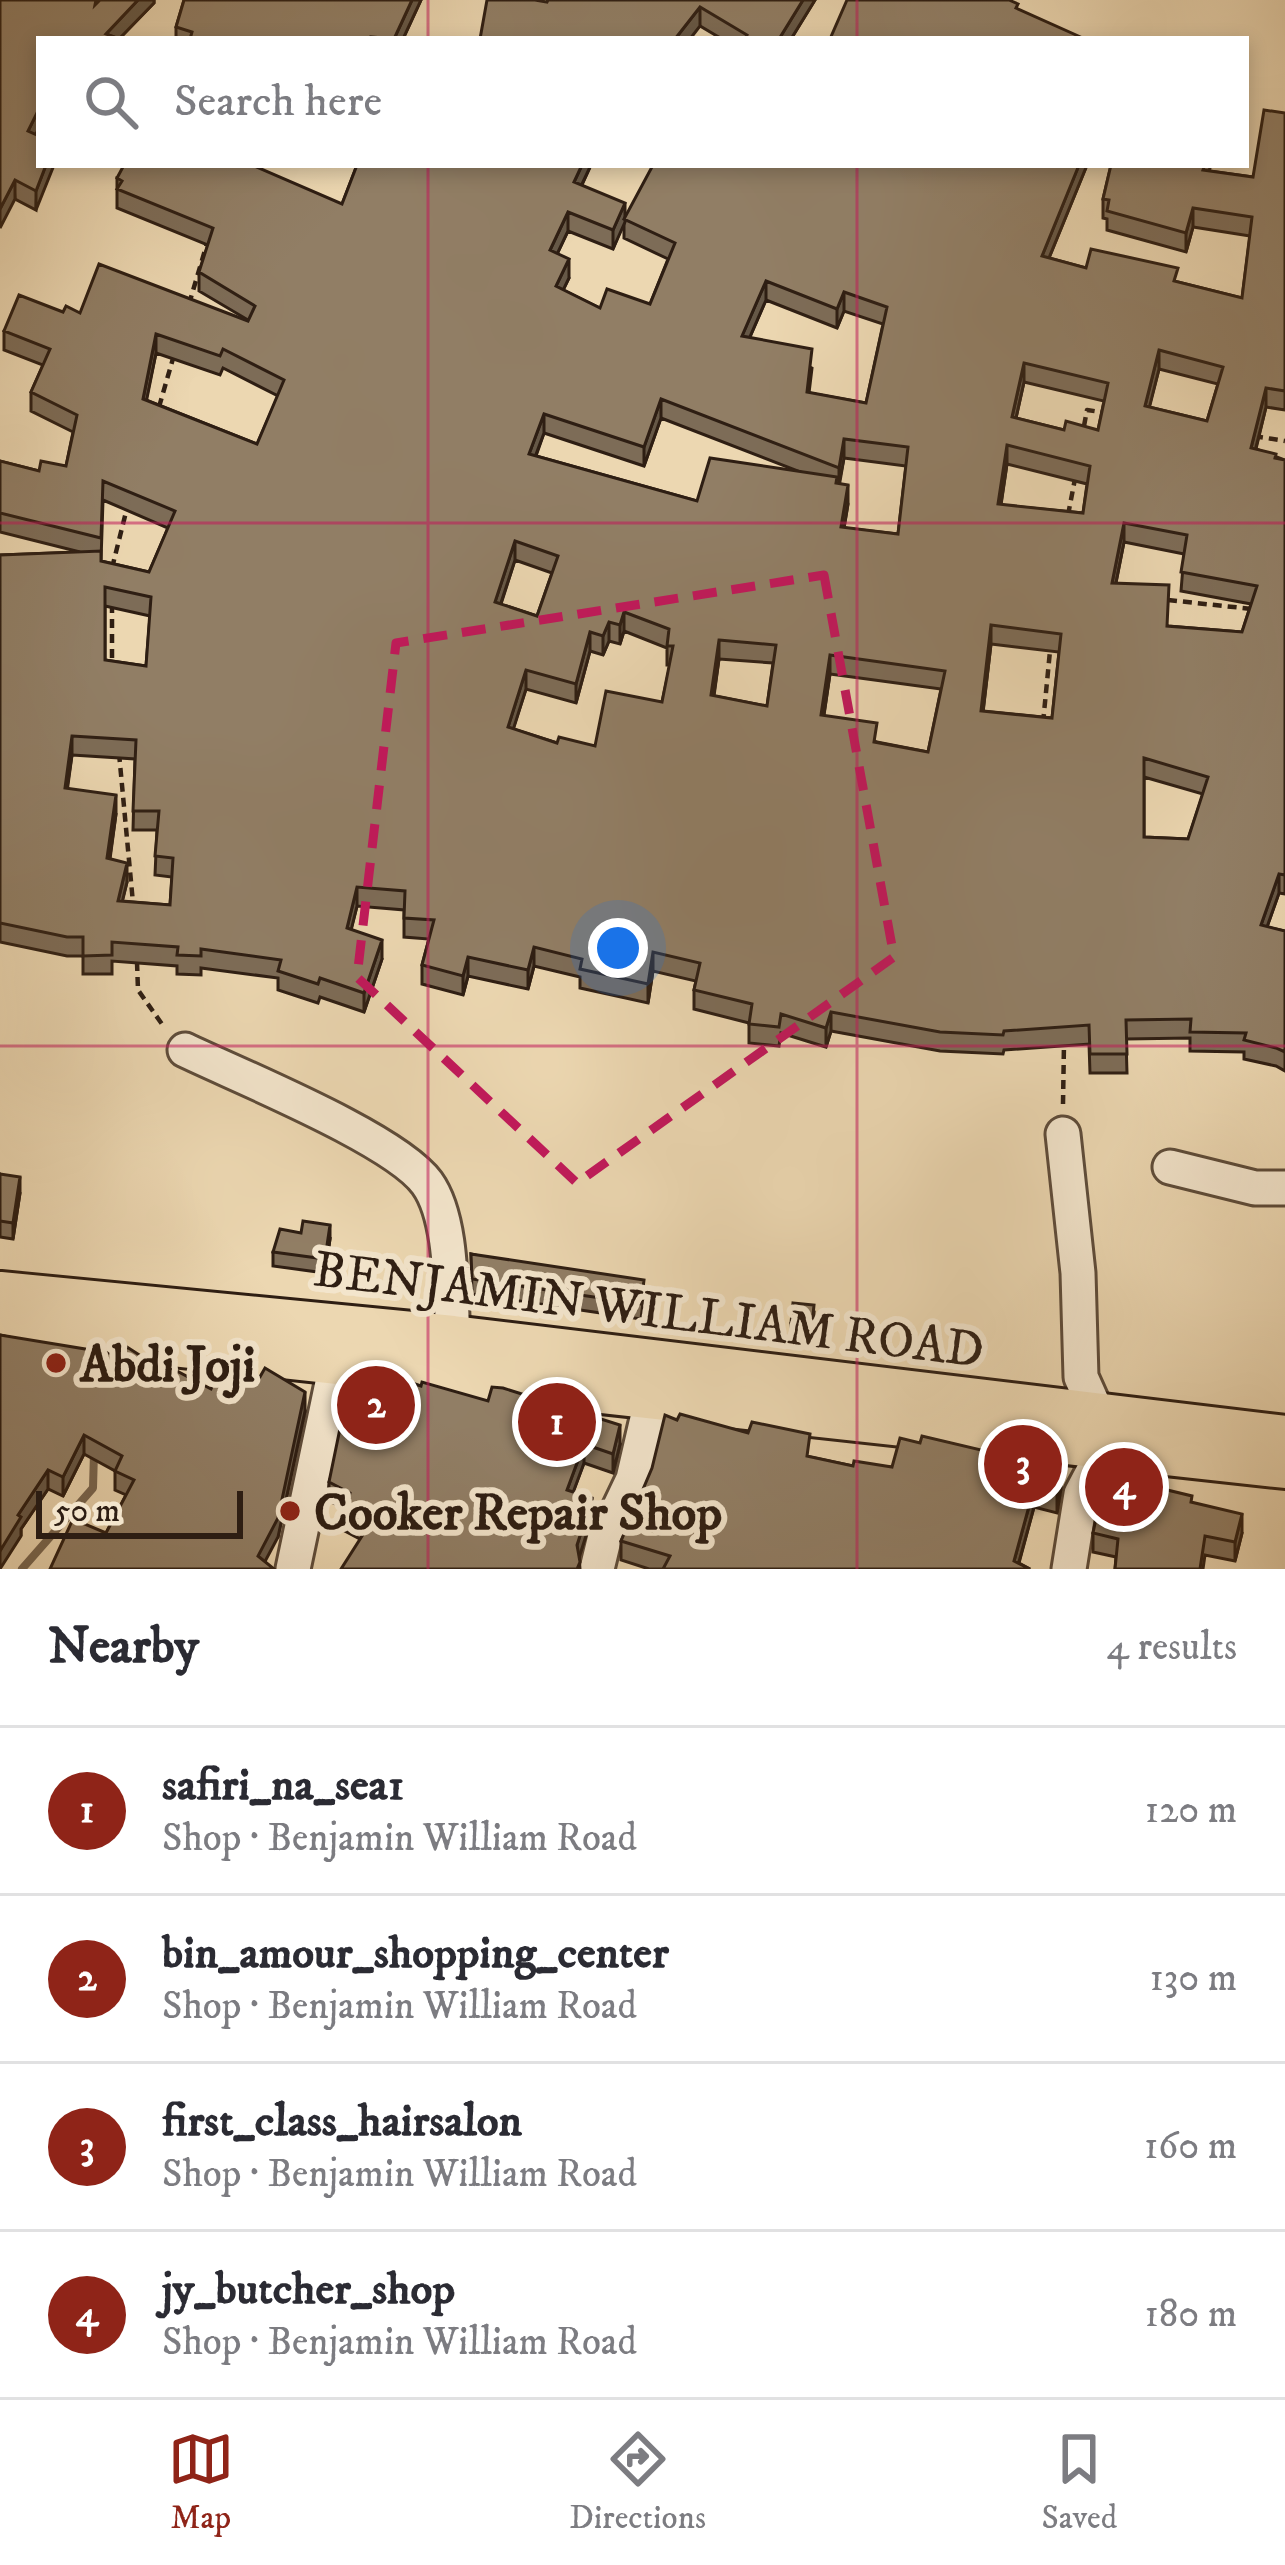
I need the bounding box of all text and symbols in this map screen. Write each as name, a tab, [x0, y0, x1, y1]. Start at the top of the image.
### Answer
search box	[36, 36, 1249, 168]
icon: search	[78, 69, 144, 135]
text: Search here	[174, 74, 382, 130]
your location	[588, 918, 648, 978]
street label: BENJAMIN WILLIAM ROAD	[310, 1238, 987, 1384]
place label: Abdi Joji	[79, 1334, 255, 1399]
marker: Abdi Joji	[43, 1350, 69, 1376]
pin: 2	[337, 1360, 415, 1450]
pin: 1	[518, 1377, 596, 1467]
pin: 3	[984, 1419, 1062, 1509]
pin: 4	[1085, 1442, 1163, 1532]
place label: Cooker Repair Shop	[314, 1482, 722, 1546]
scale bar	[36, 1485, 243, 1538]
text: 50 m	[54, 1491, 120, 1532]
marker: Cooker Repair Shop	[277, 1498, 303, 1524]
text: Nearby	[48, 1615, 199, 1679]
text: 4 results	[1107, 1623, 1237, 1672]
text: safiri_na_sea1	[162, 1758, 404, 1814]
text: 1	[80, 1786, 94, 1835]
text: 120 m	[1145, 1786, 1237, 1835]
text: Shop · Benjamin William Road	[162, 1814, 637, 1863]
text: bin_amour_shopping_center	[162, 1926, 669, 1982]
text: 2	[77, 1954, 97, 2003]
text: 130 m	[1149, 1954, 1237, 2003]
text: Shop · Benjamin William Road	[162, 1982, 637, 2031]
text: first_class_hairsalon	[162, 2094, 522, 2150]
text: 3	[80, 2122, 94, 2171]
text: 160 m	[1144, 2122, 1237, 2171]
text: Shop · Benjamin William Road	[162, 2150, 637, 2199]
text: jy_butcher_shop	[162, 2262, 455, 2318]
text: 4	[76, 2290, 98, 2339]
text: 180 m	[1145, 2290, 1237, 2339]
text: Shop · Benjamin William Road	[162, 2318, 637, 2367]
tab: Map	[168, 2426, 234, 2539]
tab: Directions	[569, 2426, 706, 2539]
tab: Saved	[1041, 2426, 1117, 2539]

